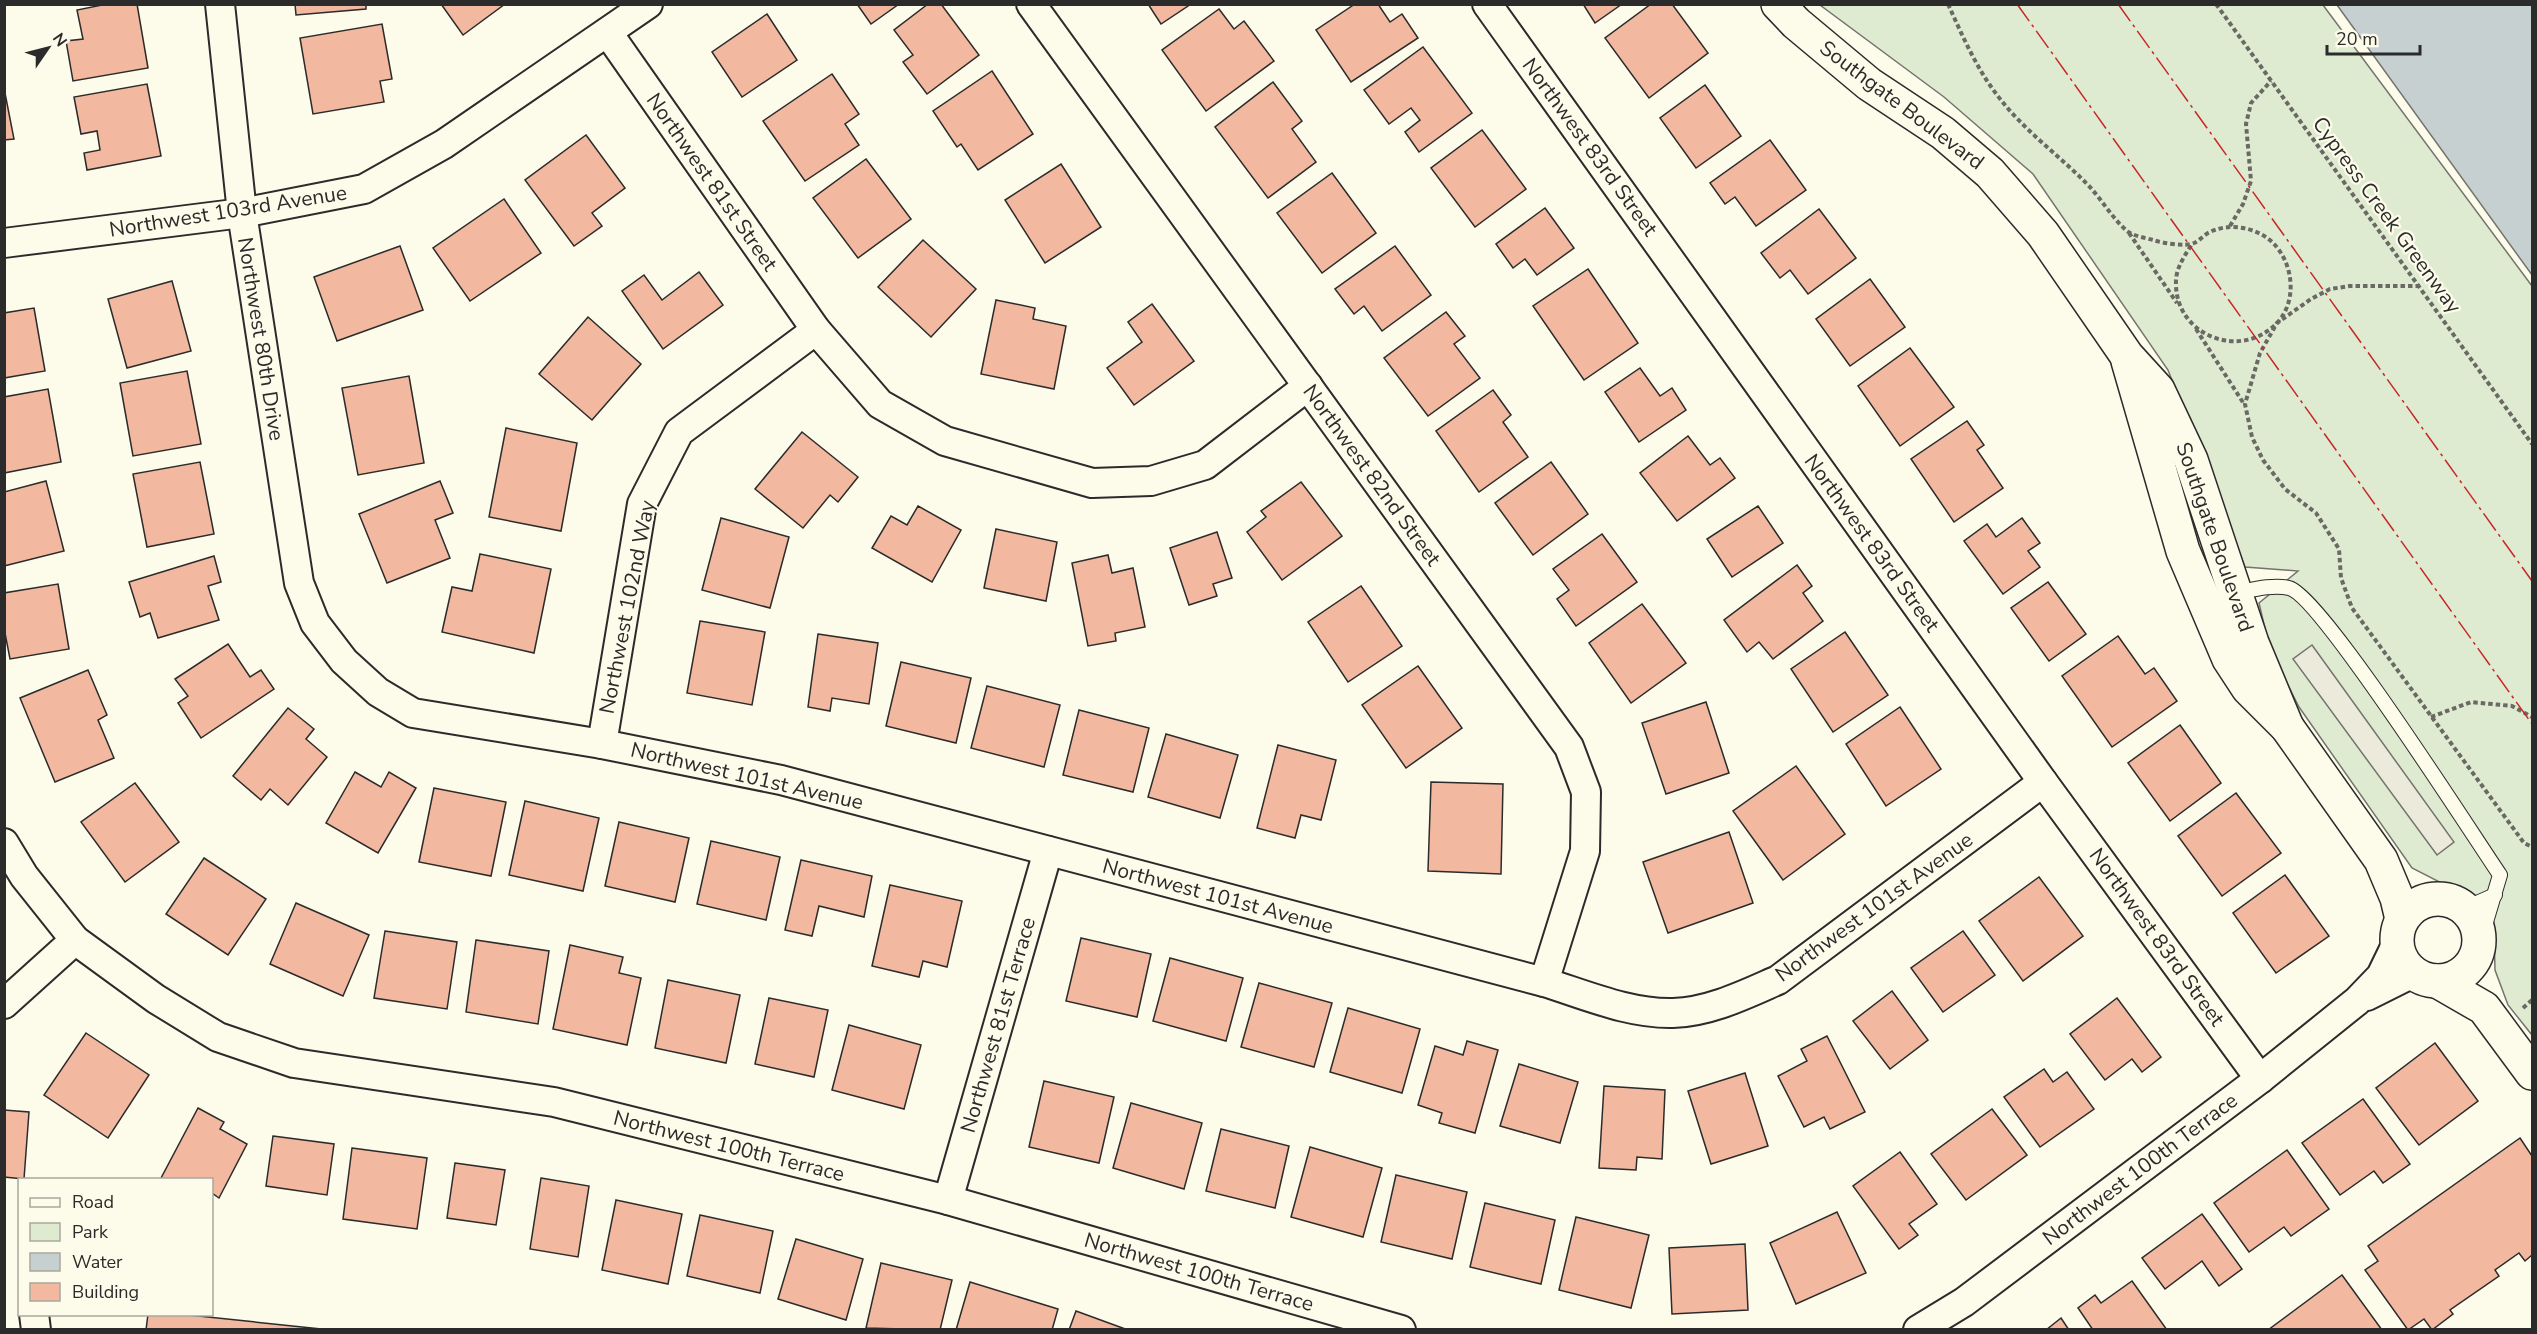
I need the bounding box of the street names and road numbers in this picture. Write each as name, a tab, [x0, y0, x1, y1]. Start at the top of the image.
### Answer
street label: Southgate Boulevard	[1814, 34, 1990, 176]
street label: Northwest 83rd Street	[1516, 52, 1664, 242]
street label: Northwest 81st Street	[640, 87, 784, 277]
street label: Cypress Creek Greenway	[2306, 111, 2468, 319]
street label: Northwest 103rd Avenue	[107, 178, 349, 244]
street label: Northwest 80th Drive	[231, 235, 291, 443]
street label: Northwest 82nd Street	[1297, 379, 1448, 572]
street label: Southgate Boulevard	[2169, 438, 2261, 636]
street label: Northwest 83rd Street	[1798, 448, 1946, 638]
street label: Northwest 102nd Way	[593, 498, 661, 716]
street label: Northwest 101st Avenue	[628, 736, 866, 816]
street label: Northwest 101st Avenue	[1770, 826, 1978, 988]
street label: Northwest 83rd Street	[2083, 842, 2231, 1032]
street label: Northwest 101st Avenue	[1099, 852, 1337, 940]
street label: Northwest 81st Terrace	[954, 914, 1042, 1136]
street label: Northwest 100th Terrace	[2037, 1086, 2243, 1252]
street label: Northwest 100th Terrace	[610, 1104, 848, 1188]
street label: Northwest 100th Terrace	[1081, 1226, 1317, 1318]

